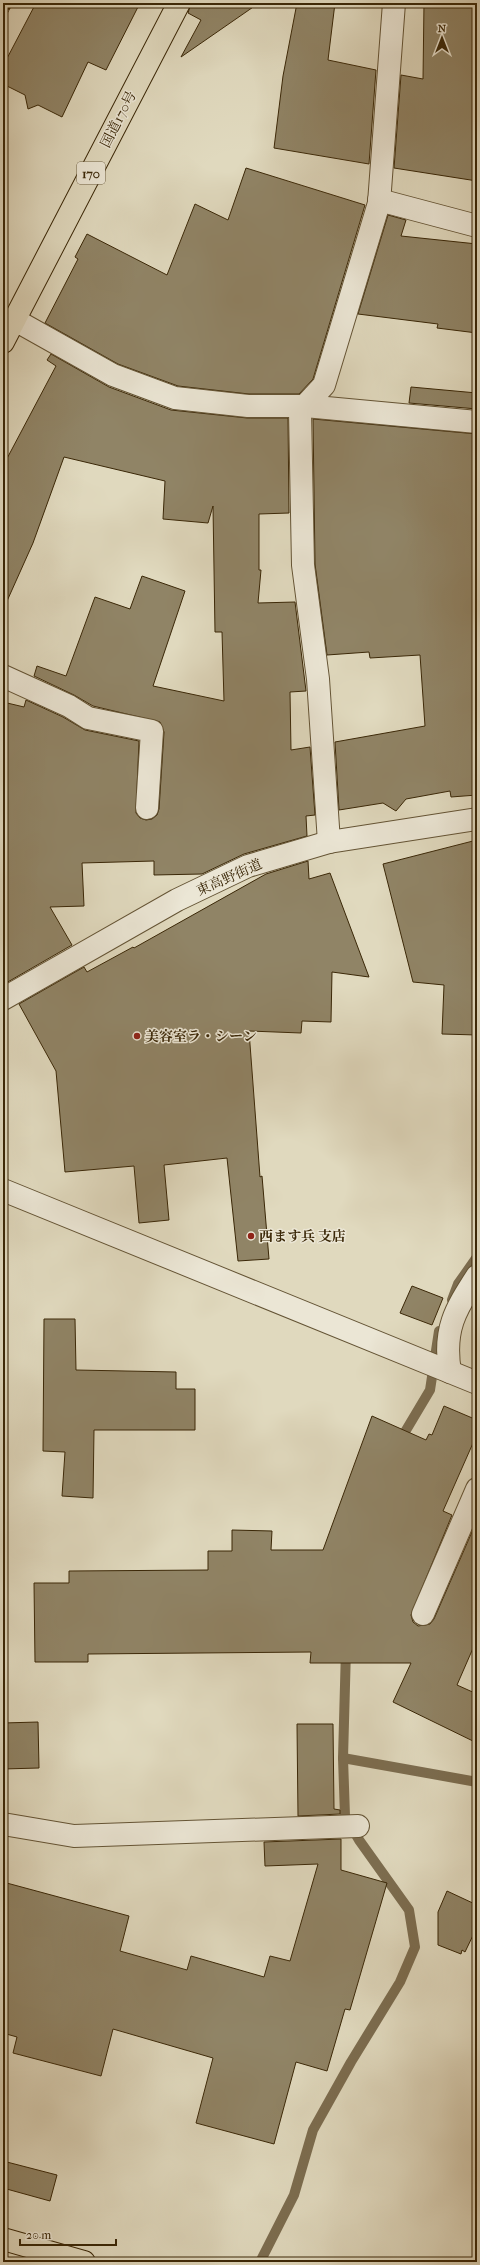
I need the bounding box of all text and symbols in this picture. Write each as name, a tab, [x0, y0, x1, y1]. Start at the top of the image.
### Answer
north arrow	[422, 18, 462, 58]
text: N	[438, 22, 447, 35]
street label: 国道170号	[97, 88, 140, 150]
road number: 170	[77, 162, 105, 184]
street label: 東高野街道	[194, 855, 265, 899]
place label: 美容室ラ・シーン	[145, 1028, 257, 1045]
marker: 美容室ラ・シーン	[132, 1031, 142, 1041]
place label: 西ます兵 支店	[259, 1228, 346, 1245]
marker: 西ます兵 支店	[246, 1231, 256, 1241]
scale bar	[20, 2221, 116, 2247]
text: 20 m	[26, 2228, 51, 2242]

